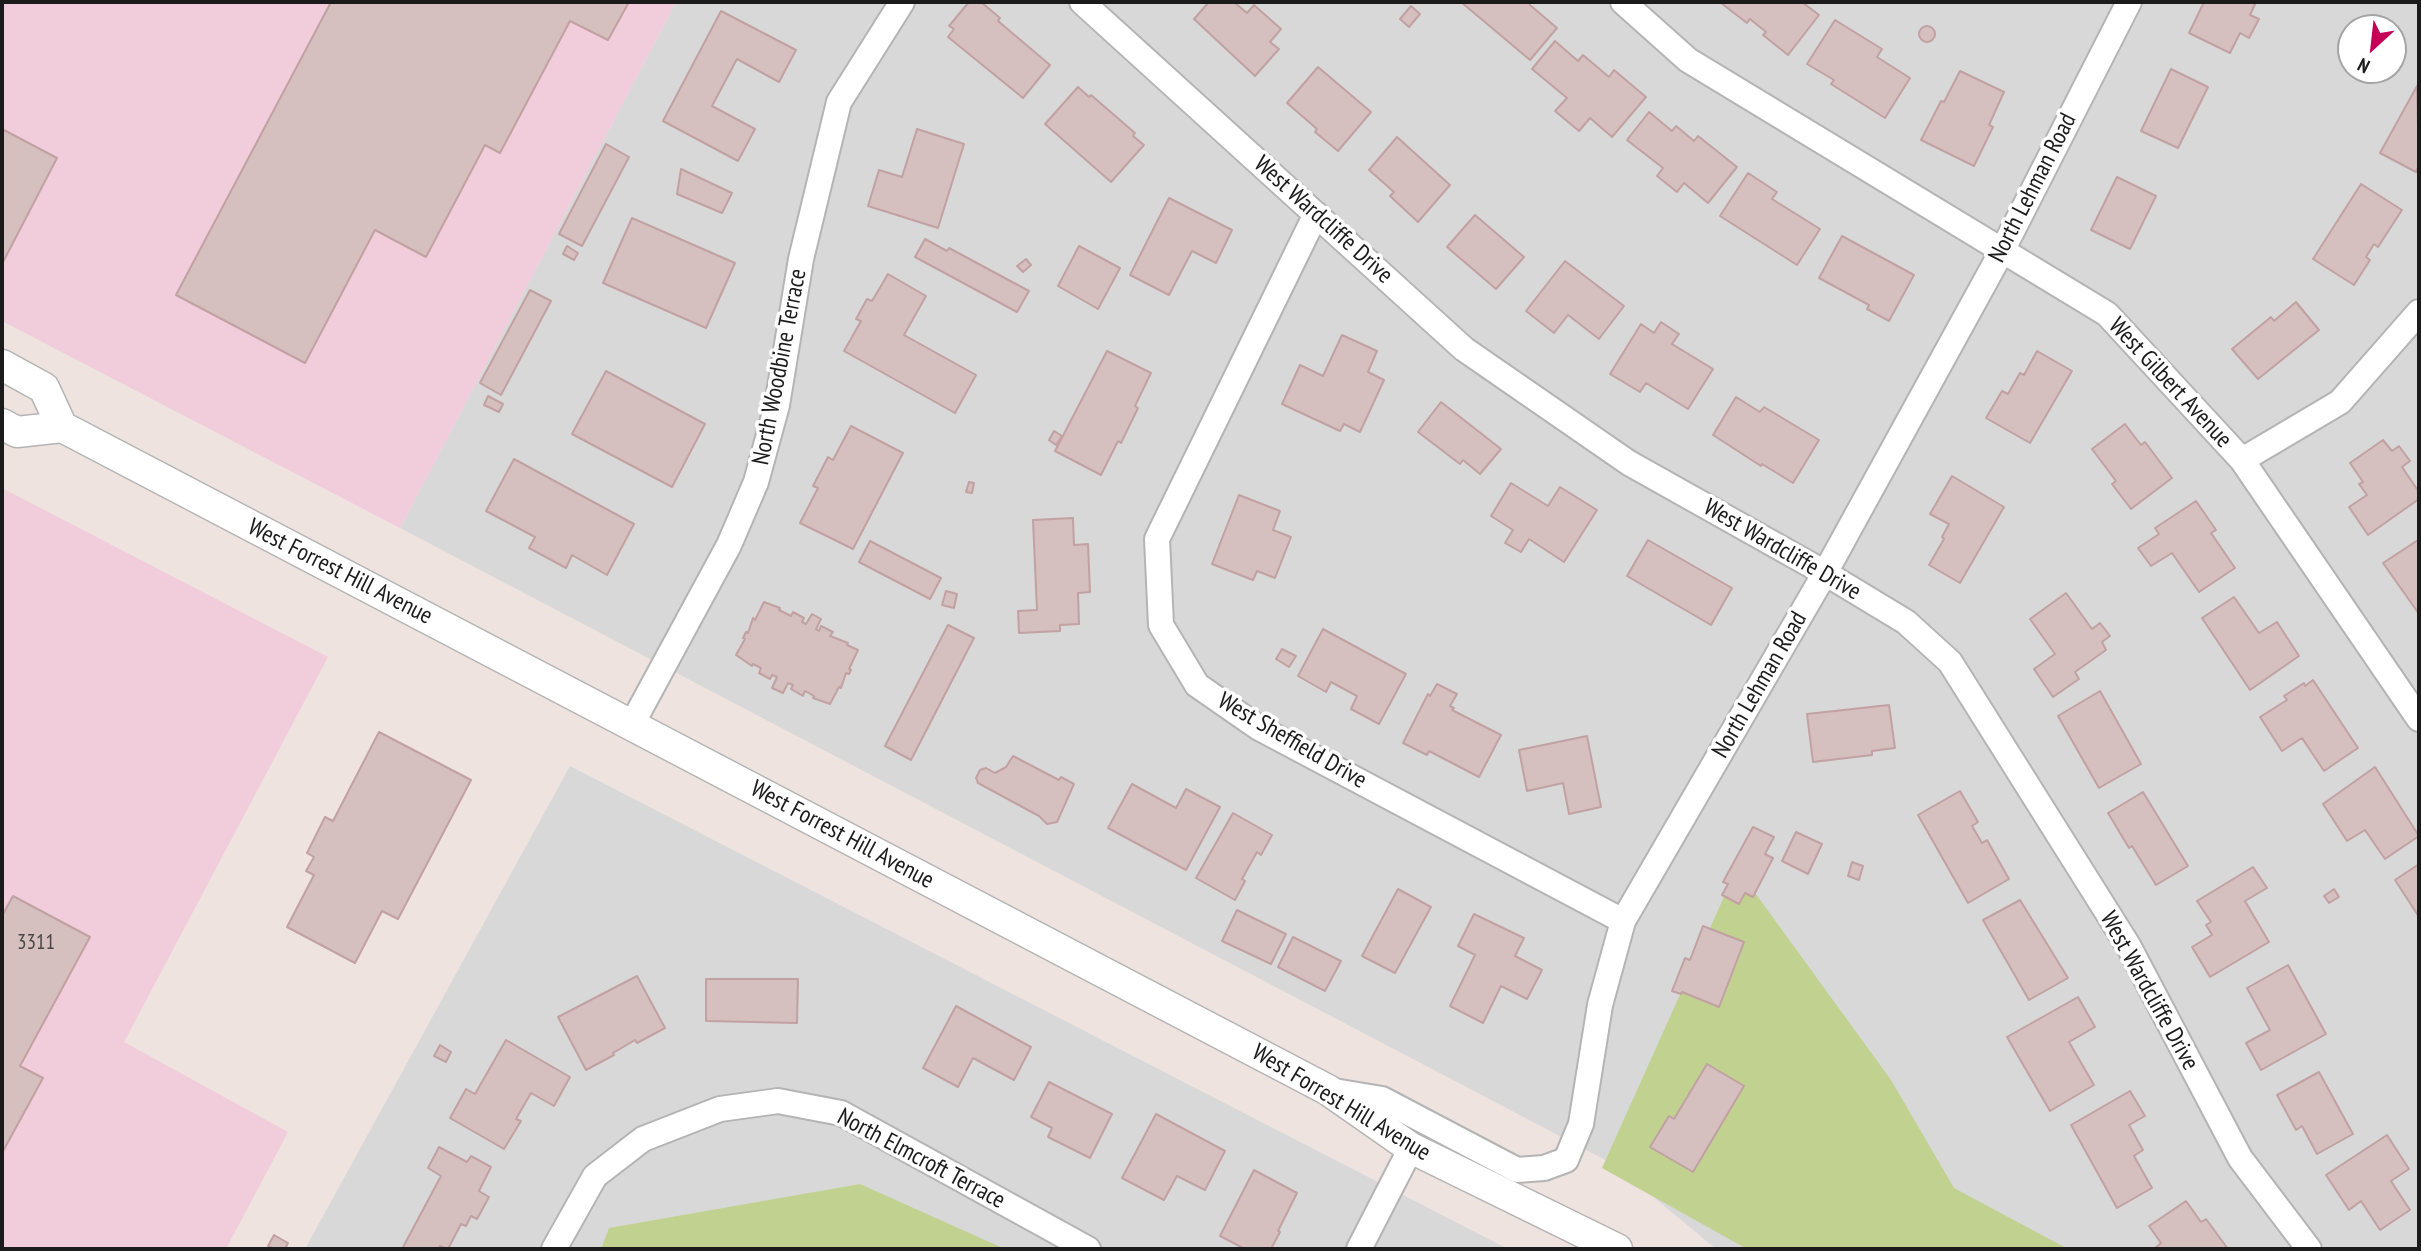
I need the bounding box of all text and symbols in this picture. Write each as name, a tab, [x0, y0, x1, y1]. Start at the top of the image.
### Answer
north arrow	[2337, 14, 2407, 84]
text: N	[2353, 53, 2373, 79]
street label: North Lehman Road	[1983, 108, 2083, 268]
street label: West Wardcliffe Drive	[1248, 150, 1398, 290]
street label: North Woodbine Terrace	[747, 266, 813, 468]
street label: West Gilbert Avenue	[2102, 312, 2238, 454]
street label: West Wardcliffe Drive	[1698, 493, 1866, 607]
street label: West Forrest Hill Avenue	[243, 513, 437, 631]
street label: North Lehman Road	[1707, 607, 1813, 763]
street label: West Sheffield Drive	[1213, 687, 1371, 795]
street label: West Forrest Hill Avenue	[746, 775, 938, 895]
street label: West Wardcliffe Drive	[2094, 907, 2204, 1075]
house number: 3311	[17, 930, 55, 956]
street label: West Forrest Hill Avenue	[1247, 1038, 1435, 1168]
street label: North Elmcroft Terrace	[832, 1103, 1010, 1215]

